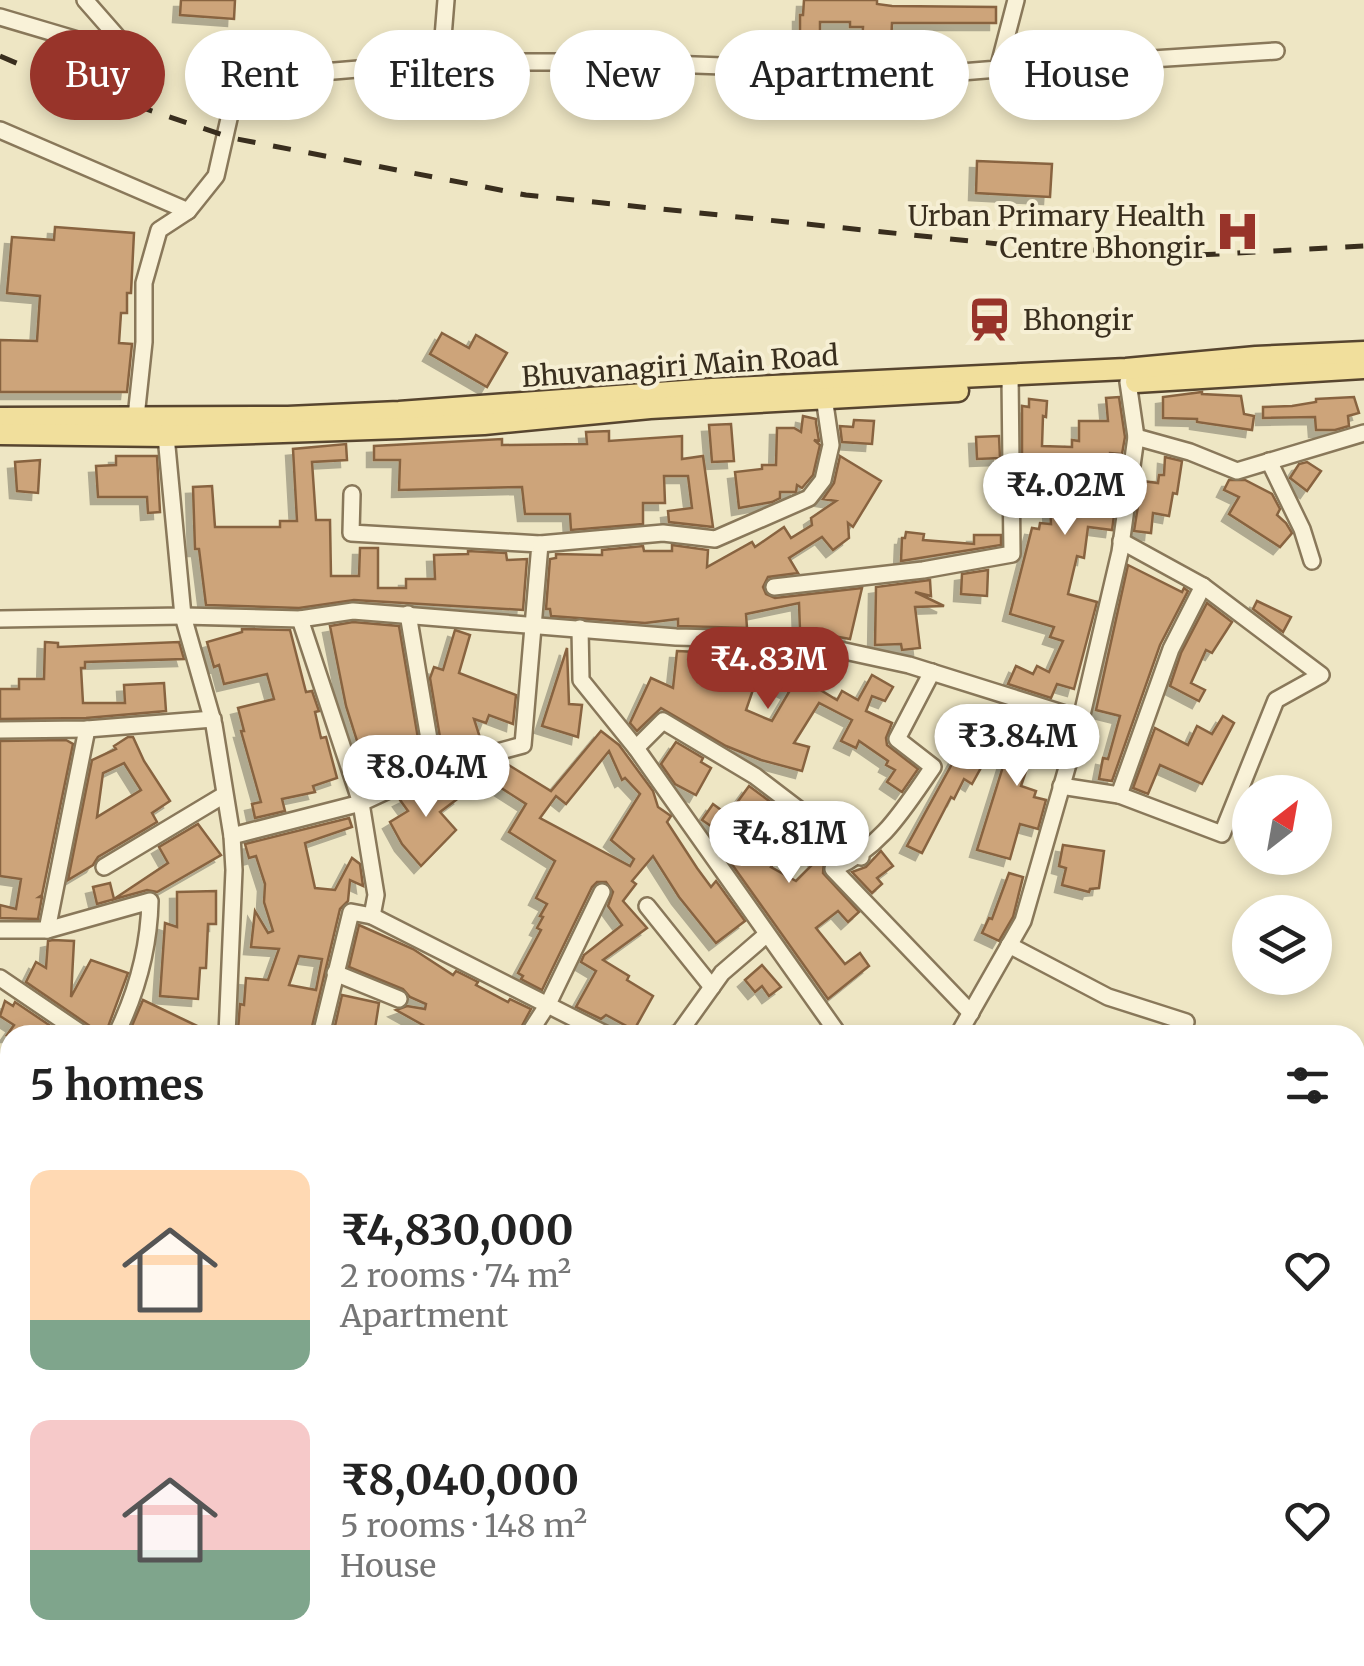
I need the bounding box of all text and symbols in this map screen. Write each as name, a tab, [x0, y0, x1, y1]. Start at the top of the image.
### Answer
chip: Buy	[30, 30, 165, 120]
chip: Rent	[185, 30, 334, 120]
chip: Filters	[354, 30, 530, 120]
chip: New	[550, 30, 695, 120]
chip: Apartment	[715, 30, 969, 120]
chip: House	[989, 30, 1164, 120]
place label: Urban Primary Health Centre Bhongir	[908, 198, 1205, 266]
hospital icon: Urban Primary Health Centre Bhongir	[1214, 208, 1262, 256]
station icon: Bhongir	[966, 296, 1014, 344]
place label: Bhongir	[1023, 302, 1134, 338]
street label: Bhuvanagiri Main Road	[520, 337, 840, 395]
pin: ₹4.02M	[984, 453, 1146, 538]
text: ₹4.02M	[1005, 465, 1125, 505]
pin: ₹4.83M	[687, 627, 849, 712]
text: ₹4.83M	[709, 639, 827, 679]
pin: ₹3.84M	[936, 704, 1098, 789]
text: ₹3.84M	[956, 716, 1078, 756]
pin: ₹8.04M	[345, 735, 507, 820]
text: ₹8.04M	[365, 747, 487, 787]
north arrow	[1232, 775, 1332, 875]
map controls	[1232, 775, 1332, 995]
pin: ₹4.81M	[708, 801, 870, 886]
text: ₹4.81M	[731, 813, 847, 853]
button: layers	[1232, 895, 1332, 995]
icon: filters	[1280, 1058, 1335, 1113]
text: 5 homes	[30, 1059, 204, 1111]
text: ₹4,830,000	[340, 1204, 574, 1256]
icon: home	[110, 1210, 230, 1330]
icon: heart	[1280, 1243, 1335, 1298]
text: 2 rooms · 74 m²	[340, 1256, 571, 1296]
text: Apartment	[340, 1296, 508, 1336]
text: ₹8,040,000	[340, 1454, 579, 1506]
icon: home	[110, 1460, 230, 1580]
icon: heart	[1280, 1493, 1335, 1548]
text: 5 rooms · 148 m²	[340, 1506, 587, 1546]
text: House	[340, 1546, 436, 1586]

